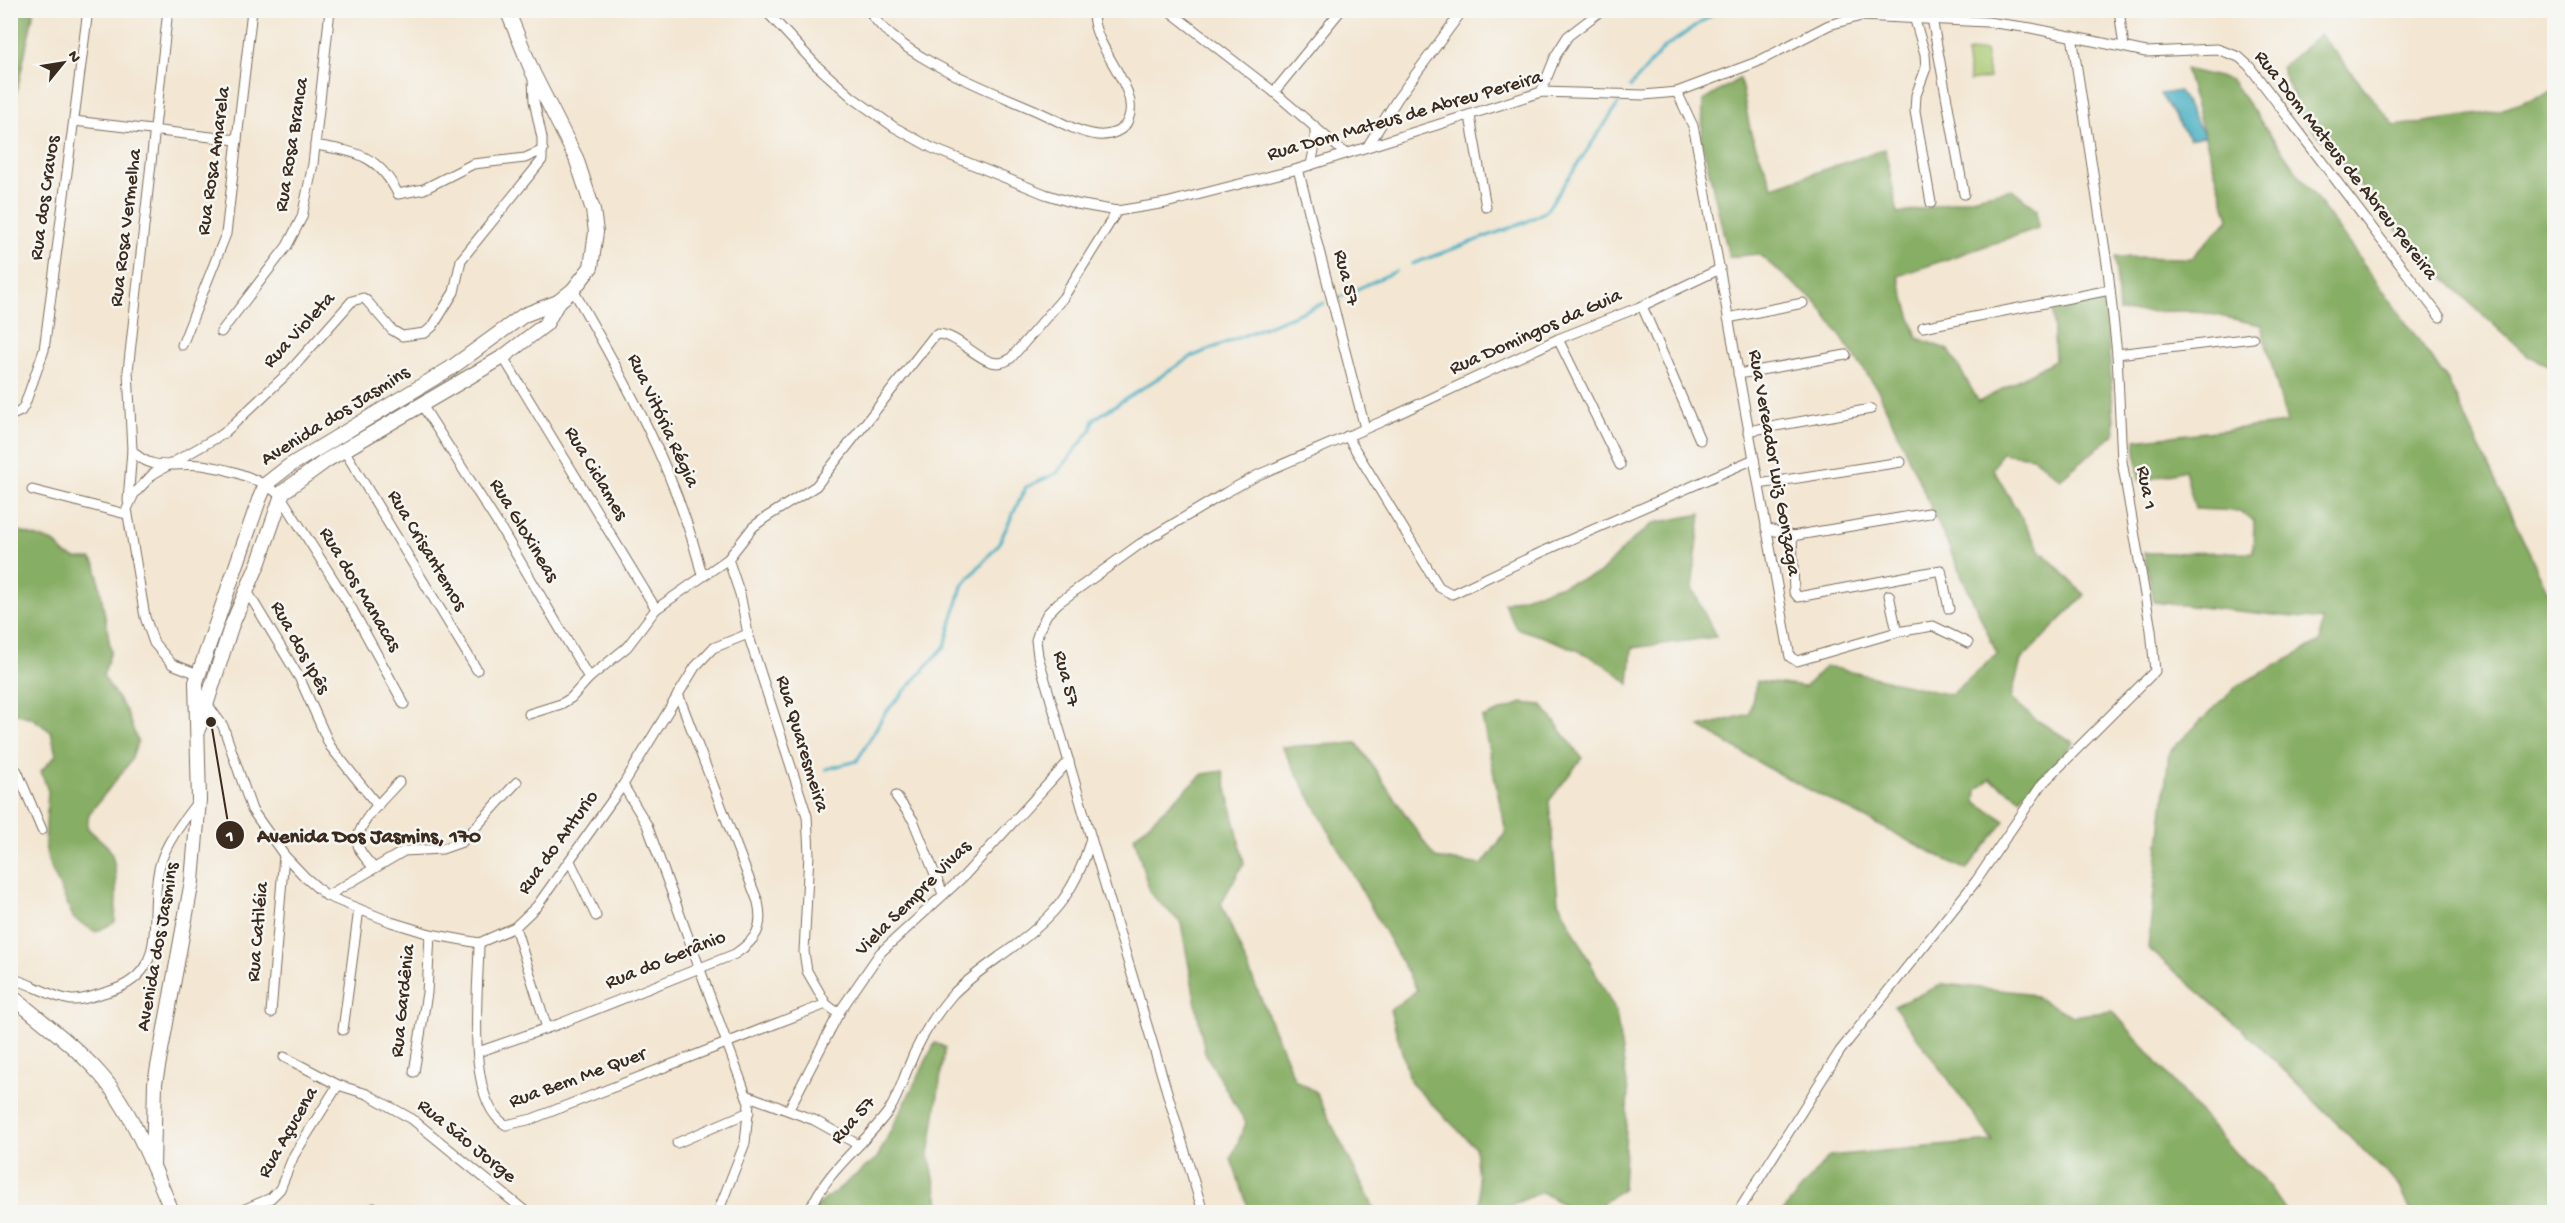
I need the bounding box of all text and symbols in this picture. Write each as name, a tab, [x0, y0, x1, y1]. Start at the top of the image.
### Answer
north arrow	[33, 33, 93, 93]
street label: Rua Dom Mateus de Abreu Pereira	[2248, 47, 2442, 286]
text: N	[62, 48, 84, 67]
street label: Rua Dom Mateus de Abreu Pereira	[1265, 66, 1546, 167]
street label: Rua Rosa Branca	[271, 75, 315, 214]
street label: Rua Rosa Amarela	[193, 84, 237, 237]
street label: Rua dos Cravos	[26, 134, 66, 262]
street label: Rua Rosa Vermelha	[106, 147, 148, 308]
street label: Rua 57	[1327, 248, 1363, 309]
street label: Rua Domingos da Guia	[1446, 284, 1626, 381]
street label: Rua Violeta	[259, 288, 342, 374]
street label: Rua Vereador Luiz Gonzaga	[1742, 348, 1804, 579]
street label: Rua Vitória Régia	[621, 351, 703, 492]
street label: Avenida dos Jasmins	[257, 362, 415, 472]
street label: Rua Ciclames	[558, 423, 632, 525]
street label: Rua 1	[2130, 464, 2160, 512]
street label: Rua Gloxineas	[483, 475, 563, 587]
street label: Rua Crisantemos	[381, 487, 471, 616]
street label: Rua dos Manacas	[313, 524, 405, 657]
street label: Rua dos Ipês	[264, 598, 334, 699]
street label: Rua 57	[1047, 649, 1084, 710]
street label: Rua Quaresmeira	[769, 673, 833, 816]
street label: Rua do Anturio	[513, 786, 605, 900]
callout: Avenida Dos Jasmins, 170	[215, 815, 492, 854]
text: Avenida Dos Jasmins, 170	[256, 826, 481, 851]
text: 1	[225, 827, 234, 848]
street label: Viela Sempre Vivas	[851, 836, 977, 962]
street label: Avenida dos Jasmins	[133, 860, 185, 1033]
street label: Rua Catiléia	[243, 880, 275, 983]
street label: Rua do Gerânio	[602, 926, 730, 996]
street label: Rua Gardênia	[387, 942, 421, 1059]
street label: Rua Bem Me Quer	[506, 1043, 652, 1114]
street label: Rua Açucena	[254, 1083, 325, 1183]
street label: Rua 57	[827, 1092, 882, 1150]
street label: Rua São Jorge	[412, 1095, 521, 1189]

